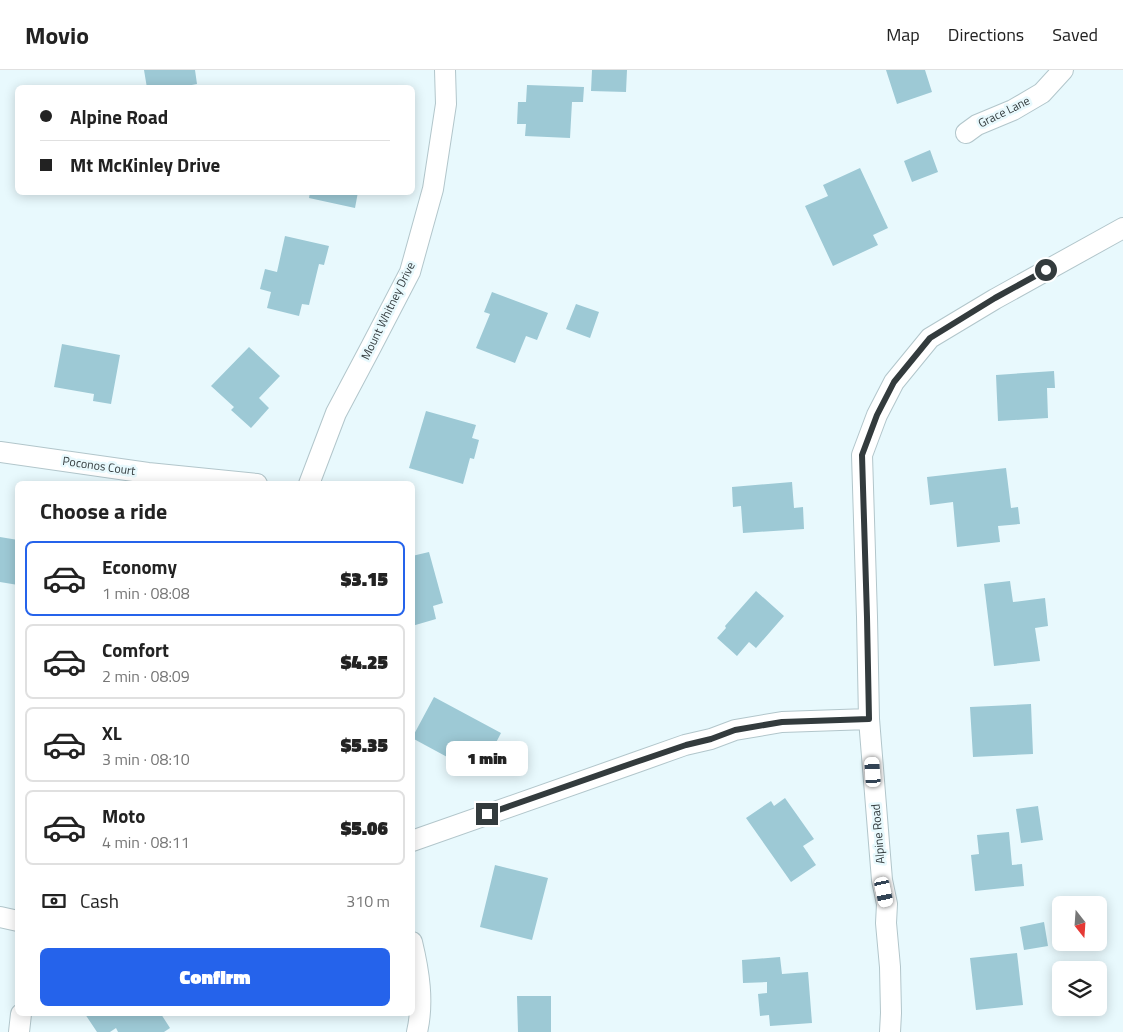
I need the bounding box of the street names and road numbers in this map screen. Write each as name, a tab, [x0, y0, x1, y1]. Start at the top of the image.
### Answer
street label: Grace Lane	[975, 91, 1033, 132]
street label: Mount Whitney Drive	[356, 259, 420, 363]
street label: Poconos Court	[61, 451, 138, 480]
street label: Alpine Road	[865, 803, 890, 865]

